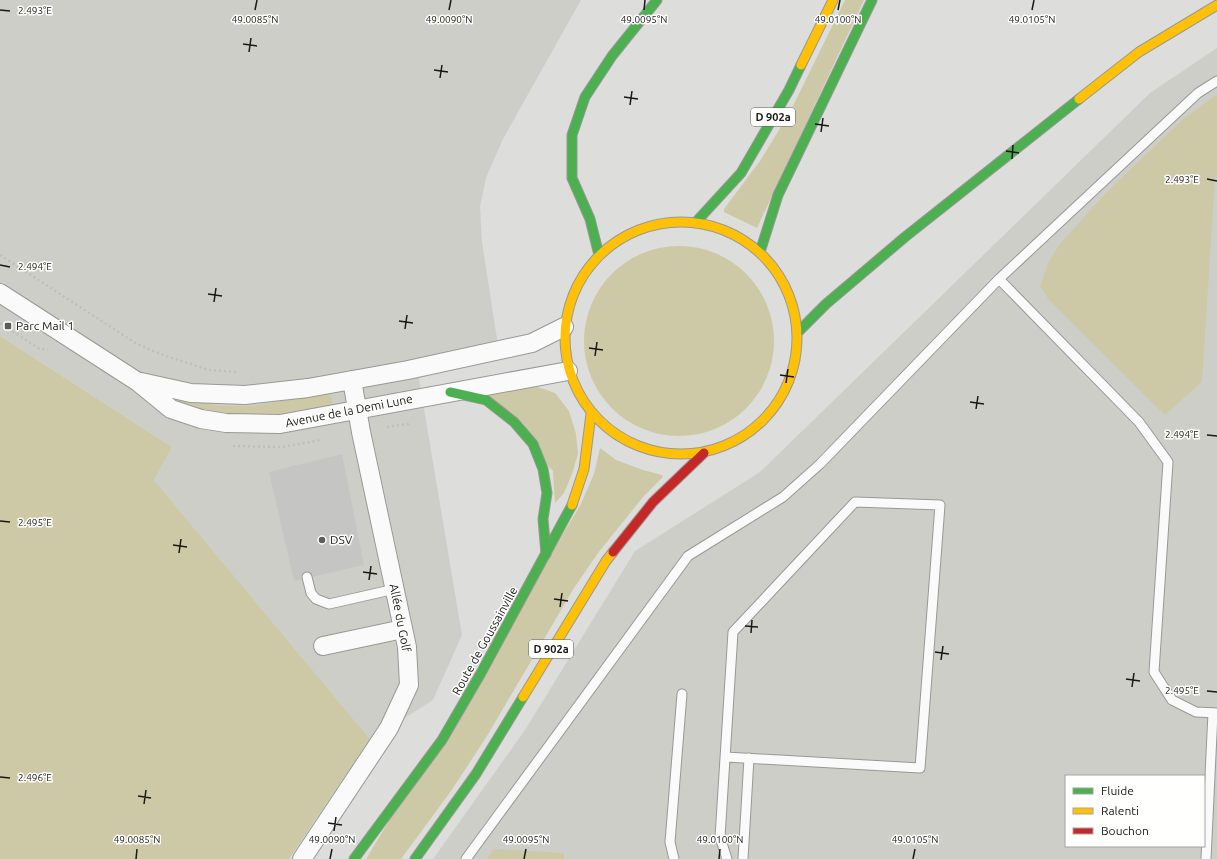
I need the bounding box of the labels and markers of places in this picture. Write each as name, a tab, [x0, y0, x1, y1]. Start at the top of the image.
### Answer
place label: Parc Mail 1	[16, 319, 74, 332]
marker: Parc Mail 1	[3, 321, 13, 331]
place label: DSV	[330, 533, 353, 546]
marker: DSV	[317, 535, 327, 545]

